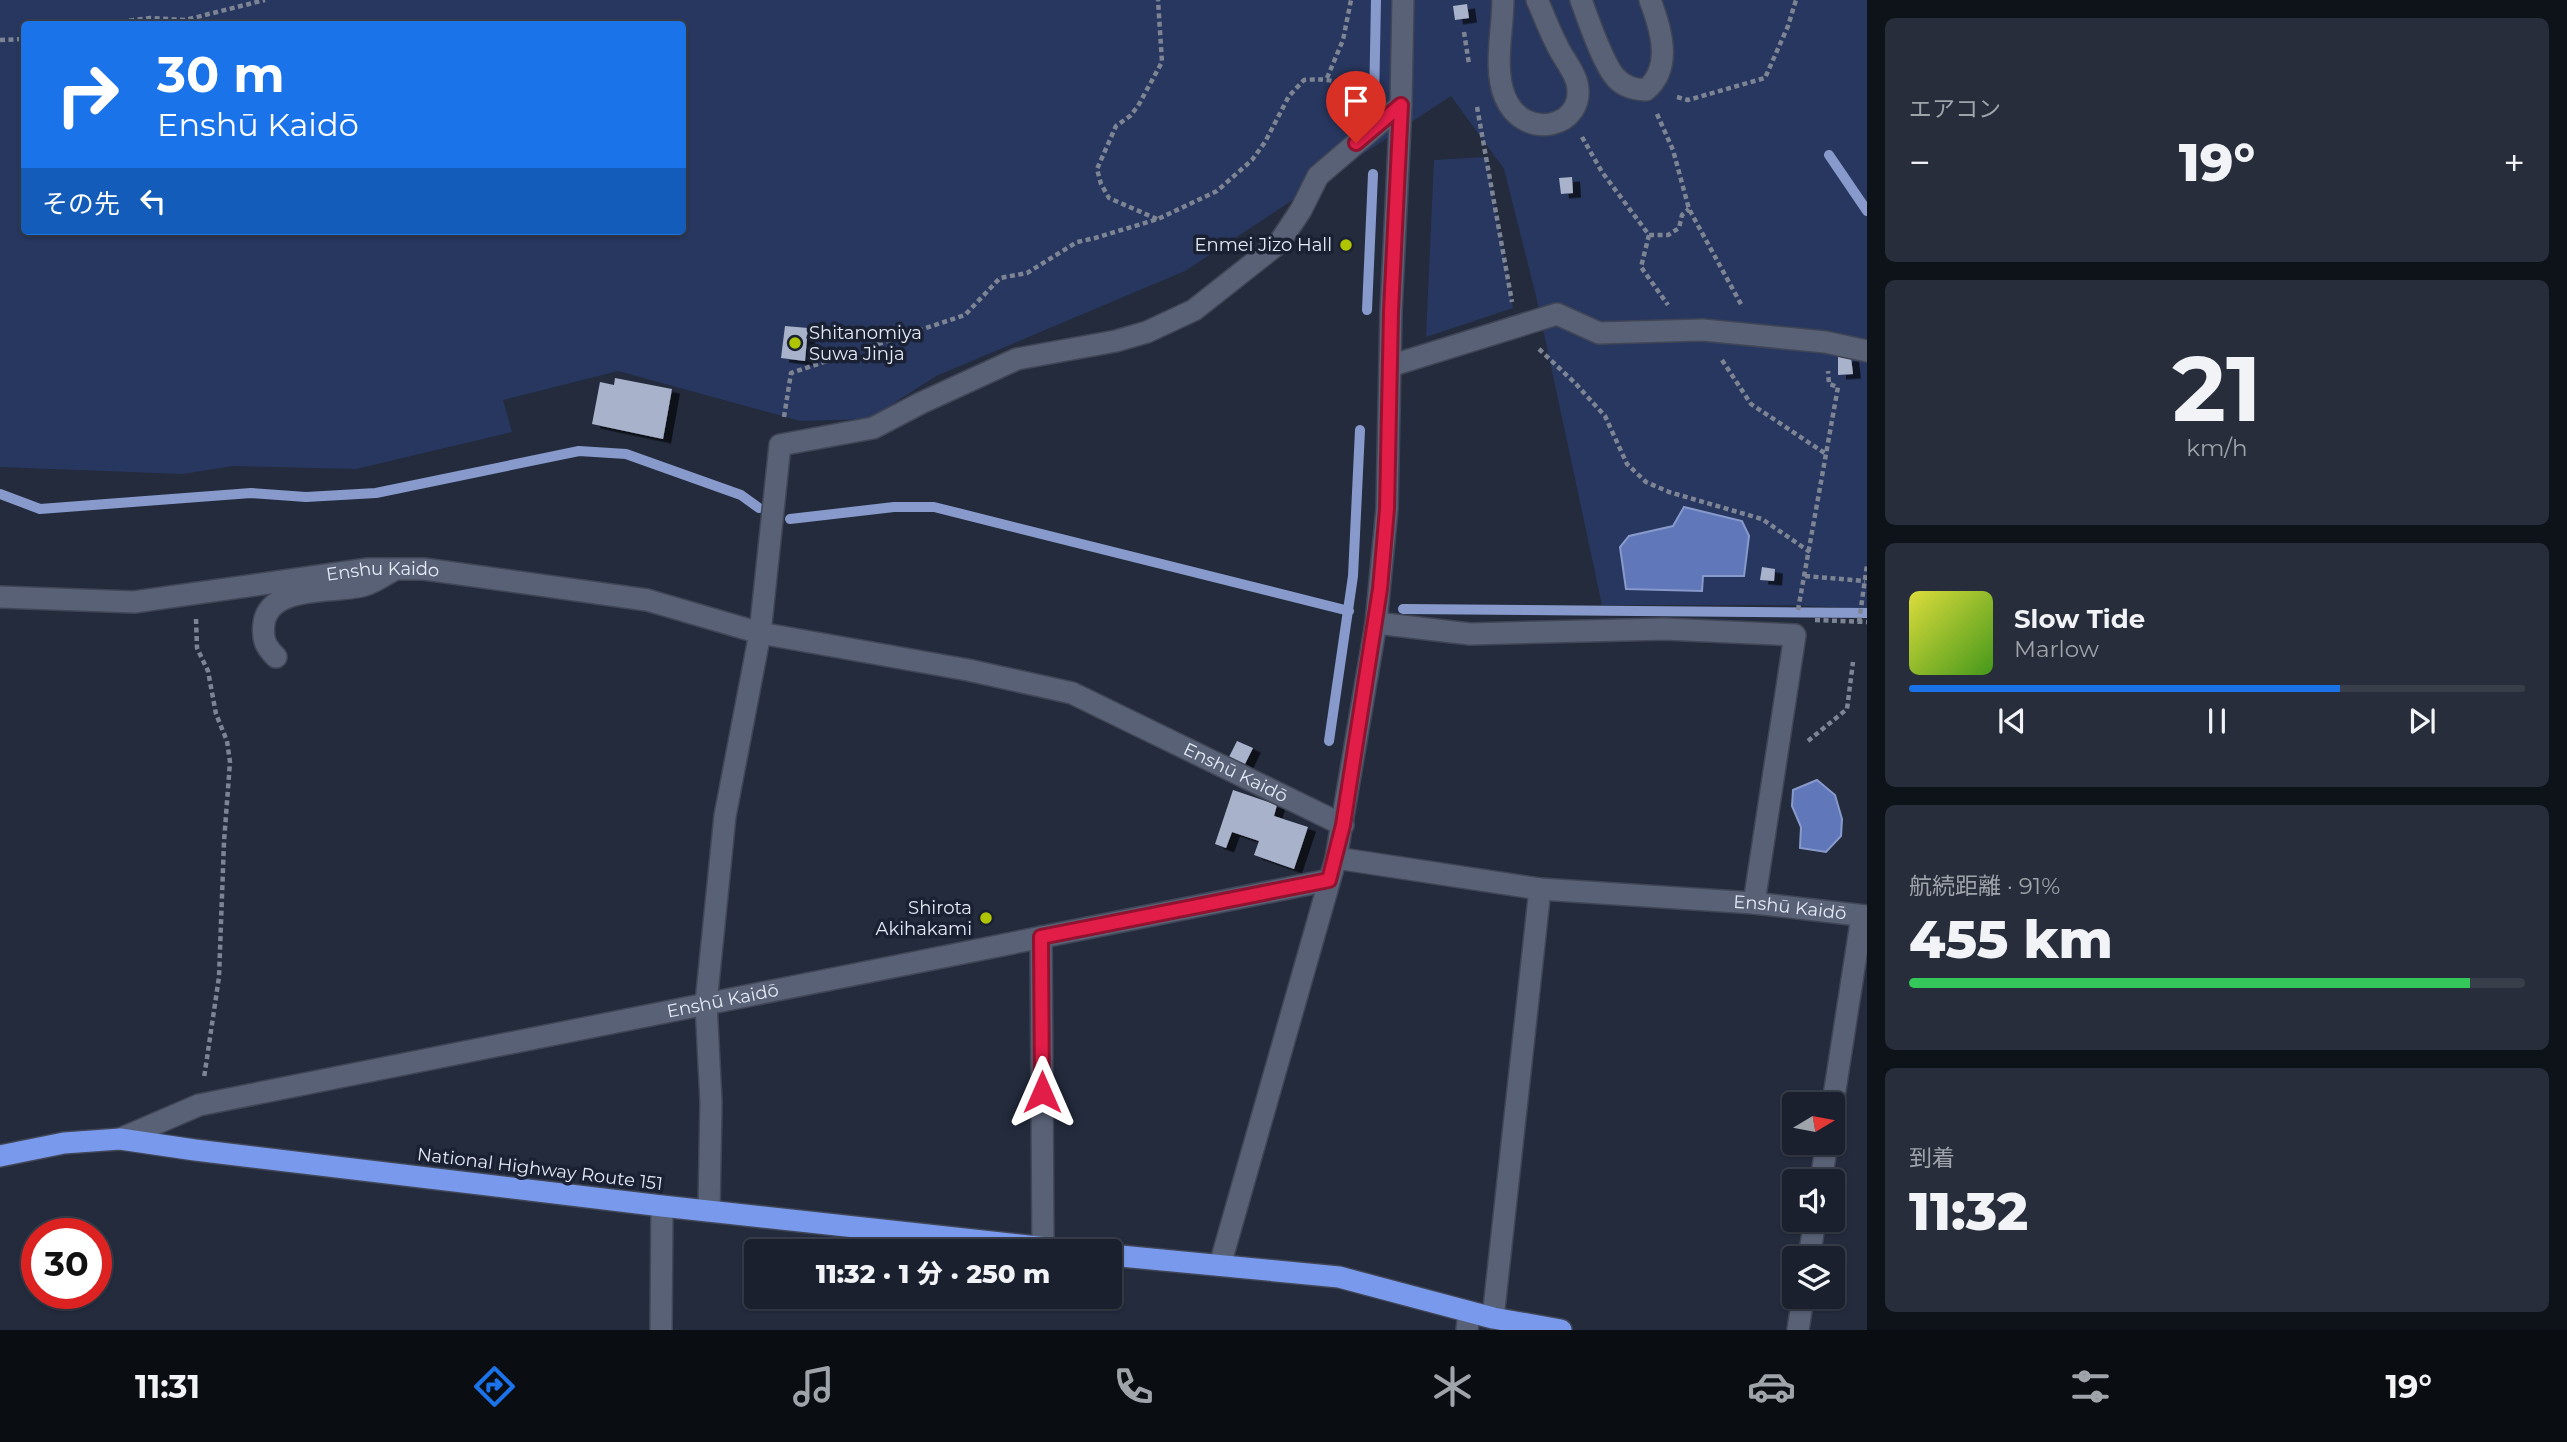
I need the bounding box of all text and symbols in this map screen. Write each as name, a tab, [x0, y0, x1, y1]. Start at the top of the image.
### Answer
text: 30 m	[157, 45, 285, 104]
icon: right	[42, 49, 133, 140]
pin	[1326, 71, 1386, 143]
icon: arrive	[1337, 82, 1375, 120]
text: エアコン	[1909, 95, 2001, 123]
text: Enshū Kaidō	[157, 105, 359, 144]
text: 19°	[2179, 131, 2255, 194]
text: −	[1909, 139, 1931, 186]
text: +	[2503, 139, 2525, 186]
icon: left	[134, 182, 172, 220]
text: その先	[42, 188, 120, 220]
place label: Enmei Jizo Hall	[1194, 234, 1332, 256]
marker: Enmei Jizo Hall	[1338, 237, 1354, 253]
place label: Shitanomiya Suwa Jinja	[809, 322, 922, 365]
text: 21	[2172, 333, 2262, 444]
marker: Shitanomiya Suwa Jinja	[787, 335, 803, 351]
text: km/h	[2186, 434, 2248, 462]
street label: Enshu Kaido	[325, 558, 441, 586]
text: Slow Tide	[2014, 603, 2145, 635]
text: Marlow	[2014, 635, 2099, 663]
icon: previous	[1993, 702, 2031, 740]
icon: pause	[2198, 702, 2236, 740]
icon: next	[2403, 702, 2441, 740]
street label: Enshū Kaidō	[1180, 738, 1291, 807]
text: 航続距離 · 91%	[1909, 872, 2060, 900]
street label: Enshū Kaidō	[1733, 891, 1848, 925]
place label: Shirota Akihakami	[876, 897, 972, 940]
text: 455 km	[1909, 908, 2113, 971]
marker: Shirota Akihakami	[978, 910, 994, 926]
street label: Enshū Kaidō	[665, 979, 781, 1023]
position arrow	[1005, 1055, 1079, 1129]
north arrow	[1782, 1092, 1844, 1155]
map controls	[1782, 1092, 1845, 1309]
street label: National Highway Route 151	[416, 1143, 664, 1195]
text: 到着	[1909, 1144, 1955, 1172]
button: sound	[1782, 1169, 1845, 1232]
text: 11:32	[1909, 1180, 2028, 1243]
speed limit sign: 30	[21, 1218, 112, 1309]
button: layers	[1782, 1246, 1845, 1309]
text: 11:32 · 1 分 · 250 m	[816, 1258, 1050, 1290]
icon: directions	[470, 1362, 519, 1411]
icon: music	[789, 1362, 838, 1411]
icon: phone	[1109, 1362, 1158, 1411]
icon: climate	[1428, 1362, 1477, 1411]
icon: car	[1747, 1362, 1796, 1411]
icon: filters	[2066, 1362, 2115, 1411]
text: 11:31	[135, 1367, 200, 1406]
text: 19°	[2385, 1367, 2432, 1406]

